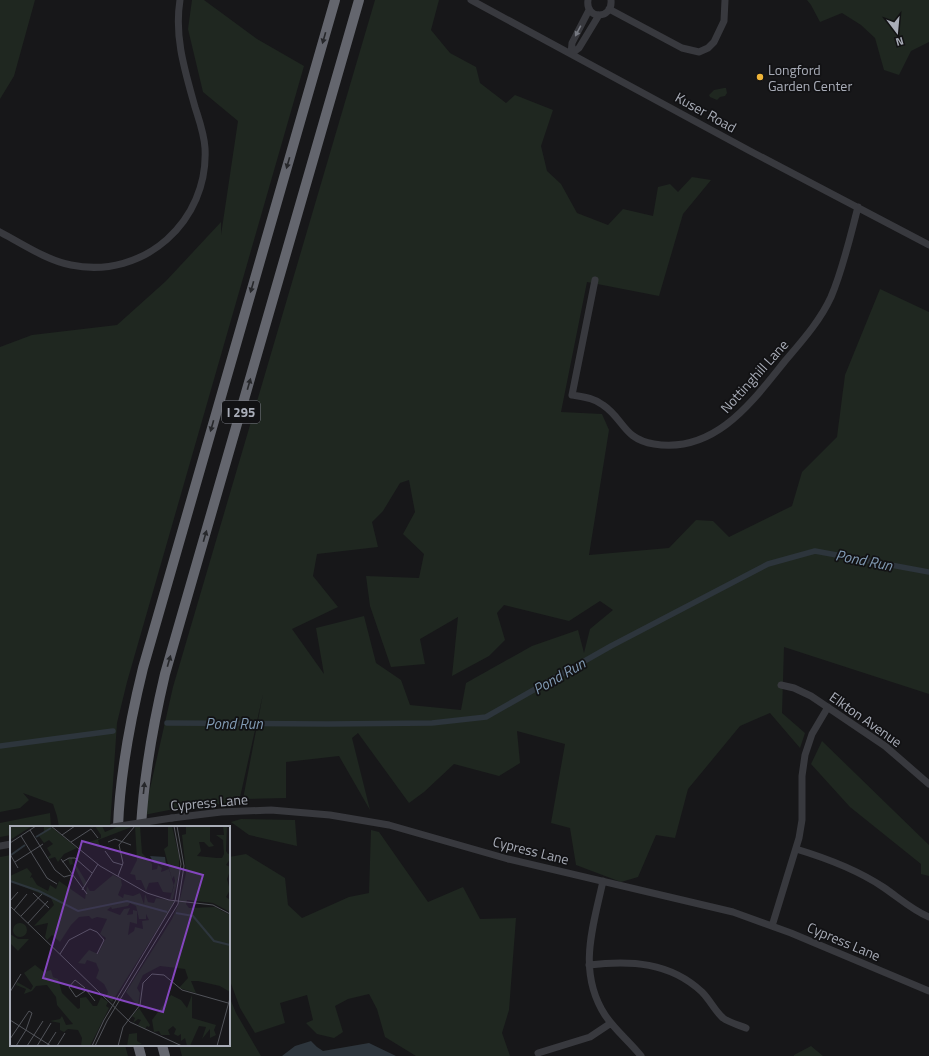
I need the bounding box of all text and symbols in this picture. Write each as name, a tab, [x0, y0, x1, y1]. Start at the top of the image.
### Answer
north arrow	[877, 12, 917, 52]
one-way arrow	[575, 26, 582, 37]
one-way arrow	[321, 32, 327, 44]
text: N	[894, 33, 906, 50]
place label: Longford Garden Center	[768, 59, 852, 96]
marker: Longford Garden Center	[755, 72, 765, 82]
street label: Kuser Road	[672, 87, 740, 137]
one-way arrow	[285, 157, 291, 169]
one-way arrow	[249, 282, 255, 294]
street label: Nottinghill Lane	[715, 334, 793, 418]
one-way arrow	[246, 378, 252, 390]
road number: I 295	[222, 401, 260, 423]
one-way arrow	[209, 420, 215, 432]
one-way arrow	[202, 530, 208, 542]
water label: Pond Run	[834, 543, 895, 577]
water label: Pond Run	[528, 651, 590, 700]
one-way arrow	[166, 654, 172, 666]
street label: Elkton Avenue	[825, 686, 907, 752]
water label: Pond Run	[205, 712, 263, 735]
one-way arrow	[141, 782, 147, 794]
street label: Cypress Lane	[169, 788, 249, 816]
inset map	[10, 826, 230, 1046]
street label: Cypress Lane	[491, 830, 571, 870]
street label: Cypress Lane	[804, 916, 884, 966]

